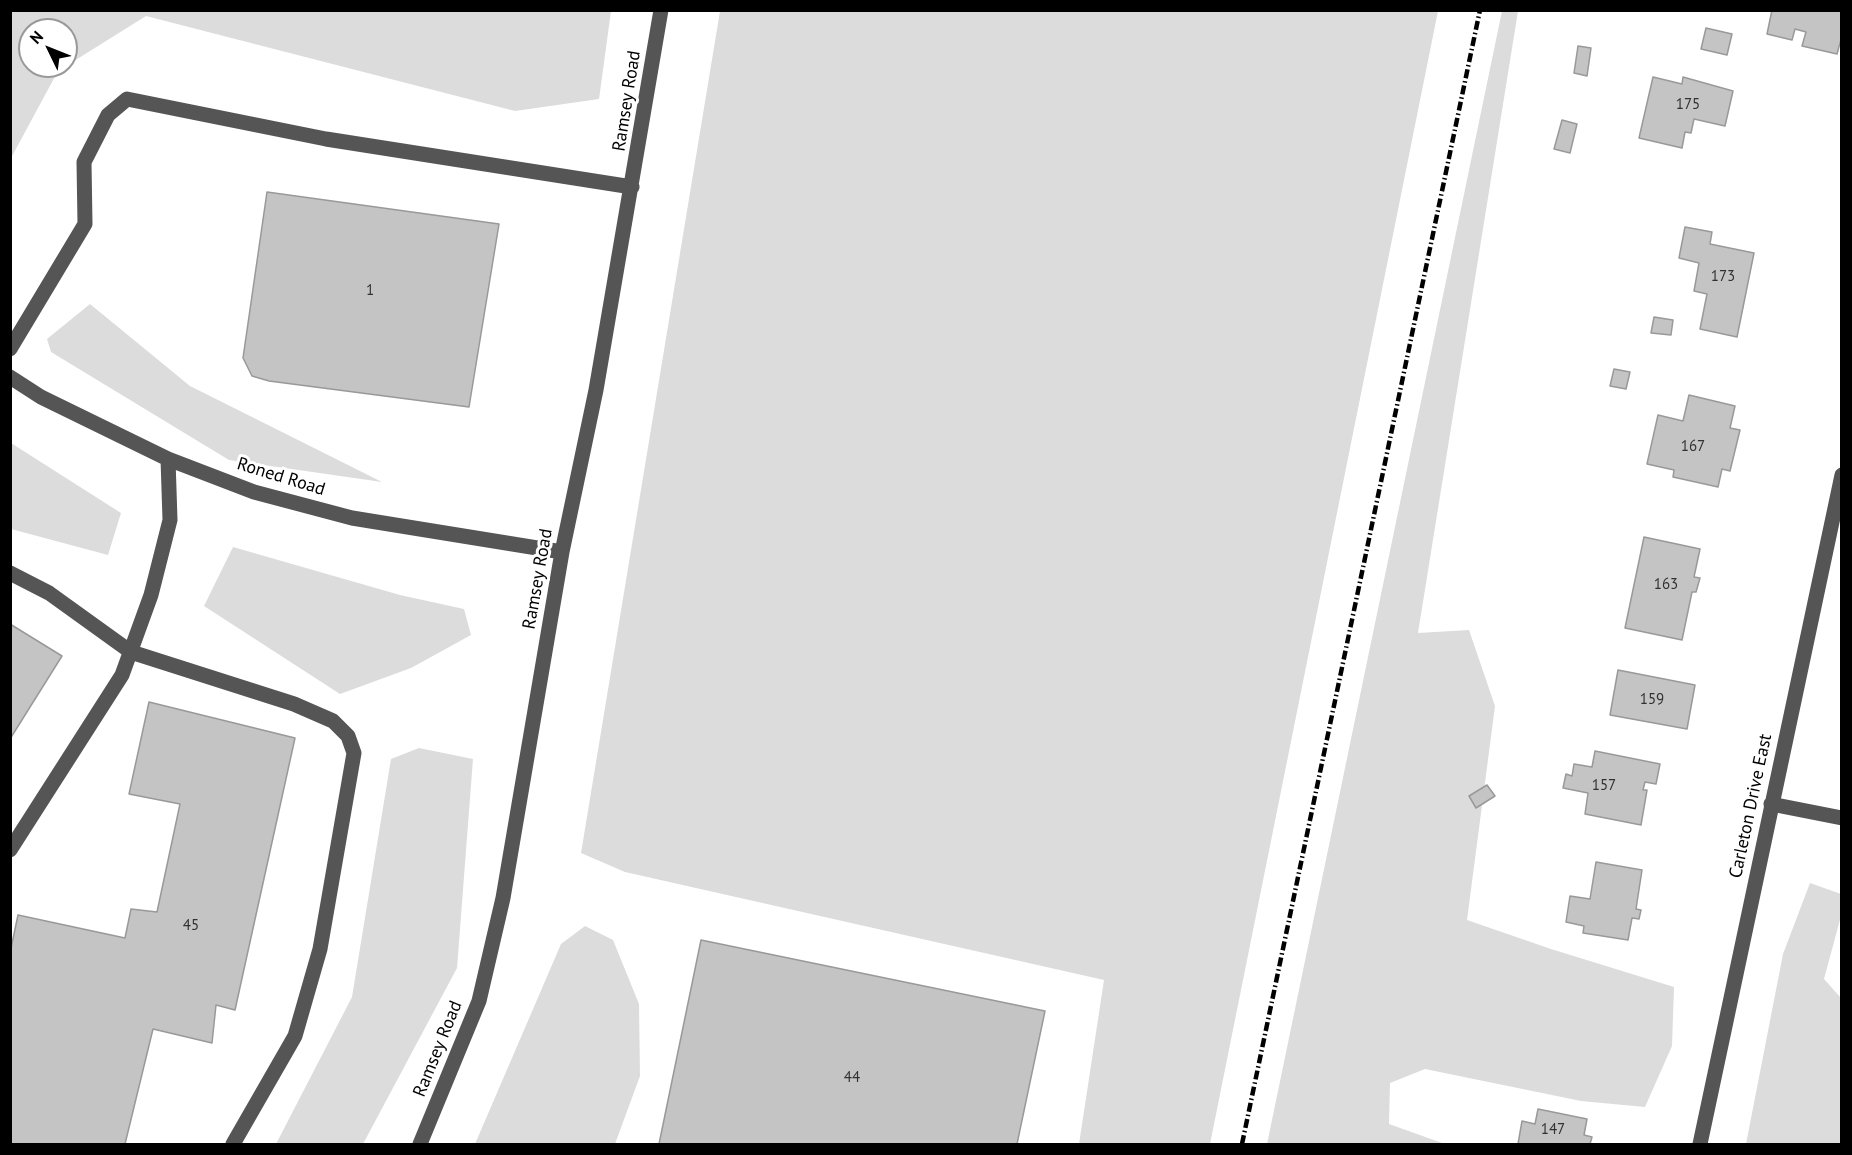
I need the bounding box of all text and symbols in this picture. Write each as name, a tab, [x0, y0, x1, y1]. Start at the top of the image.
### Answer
north arrow	[18, 18, 78, 78]
text: N	[25, 26, 47, 48]
street label: Ramsey Road	[608, 49, 646, 153]
house number: 175	[1676, 96, 1700, 114]
house number: 173	[1711, 268, 1735, 286]
house number: 1	[366, 282, 374, 300]
house number: 167	[1681, 438, 1705, 456]
street label: Roned Road	[234, 453, 328, 501]
street label: Ramsey Road	[519, 527, 557, 631]
house number: 163	[1654, 576, 1678, 594]
house number: 159	[1640, 691, 1664, 709]
street label: Carleton Drive East	[1725, 732, 1777, 880]
house number: 157	[1592, 777, 1616, 795]
house number: 45	[183, 917, 199, 935]
street label: Ramsey Road	[409, 998, 467, 1100]
house number: 44	[844, 1069, 860, 1087]
house number: 147	[1541, 1121, 1565, 1139]

